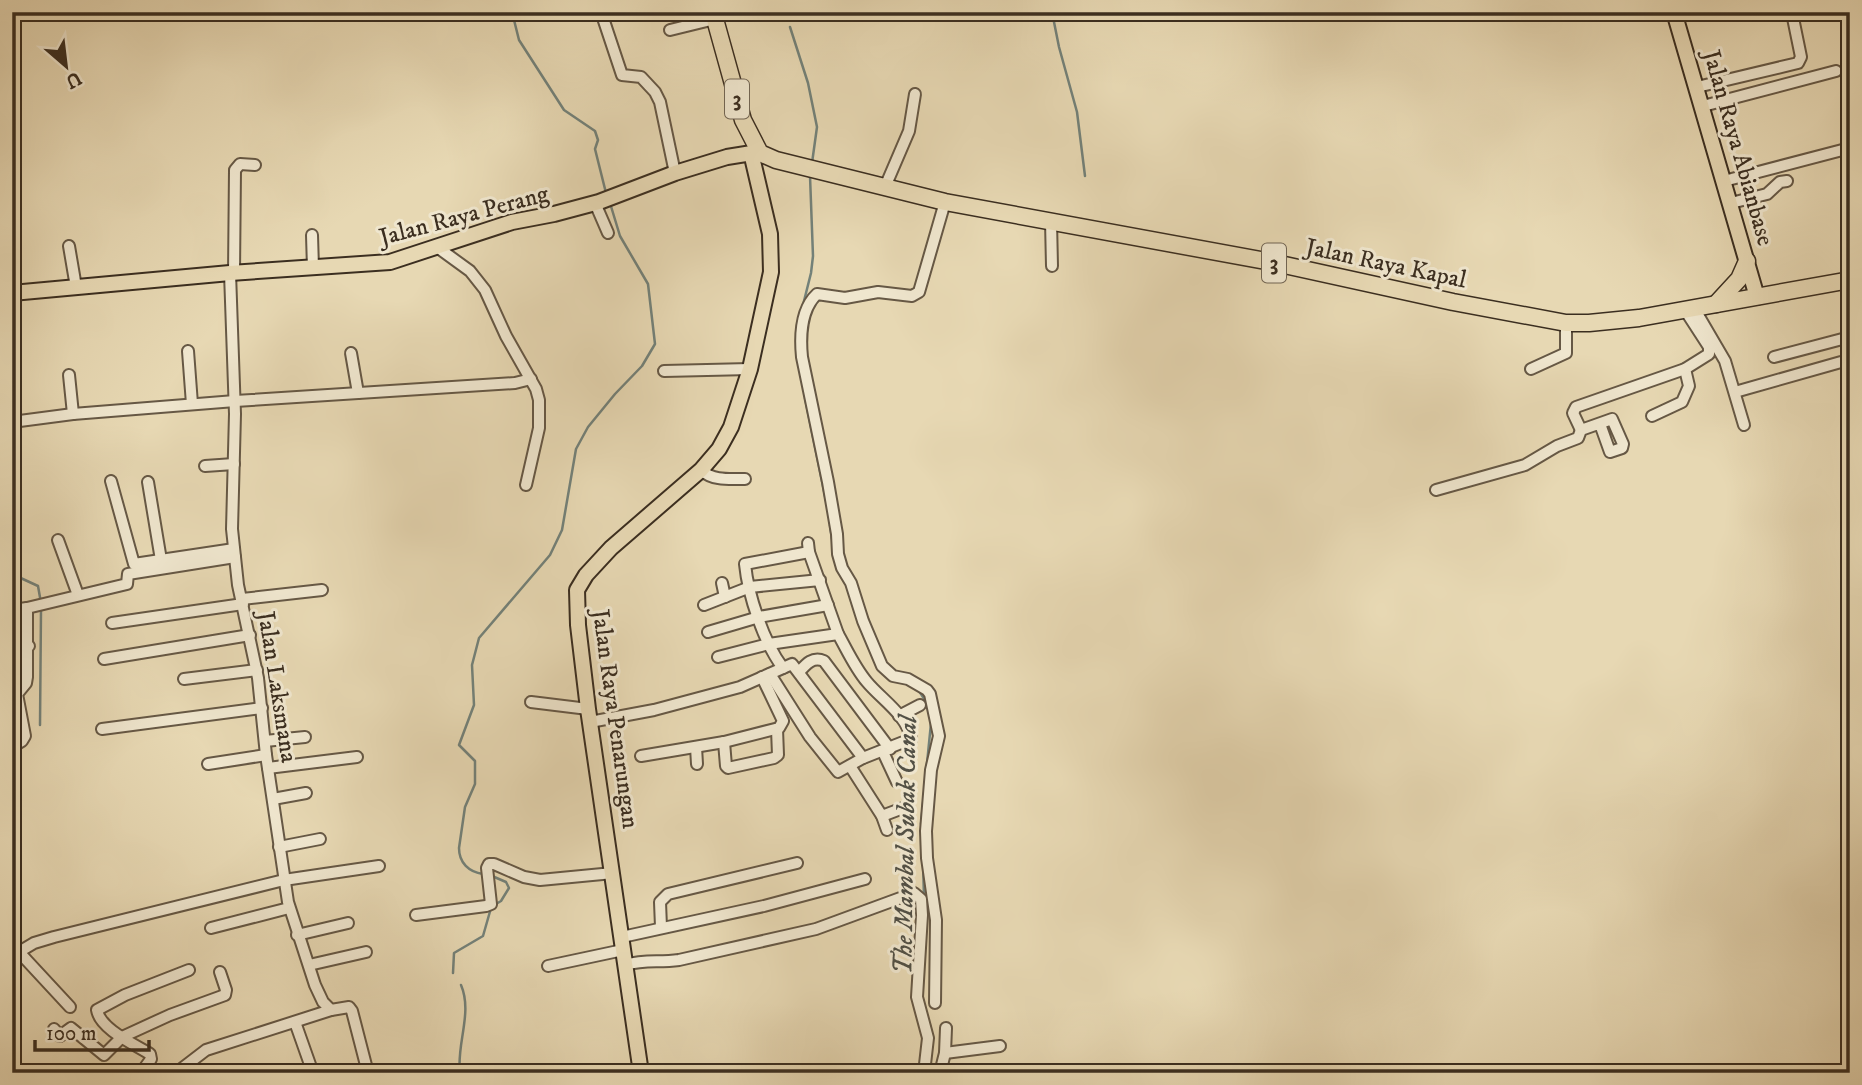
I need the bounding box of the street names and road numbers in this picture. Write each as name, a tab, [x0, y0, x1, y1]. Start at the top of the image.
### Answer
street label: Jalan Raya Abianbase	[1695, 45, 1780, 249]
road number: 3	[725, 80, 749, 118]
street label: Jalan Raya Perang	[374, 179, 552, 254]
street label: Jalan Raya Kapal	[1301, 232, 1470, 296]
road number: 3	[1262, 244, 1286, 282]
street label: Jalan Raya Penarungan	[584, 606, 645, 831]
street label: Jalan Laksmana	[250, 607, 304, 766]

